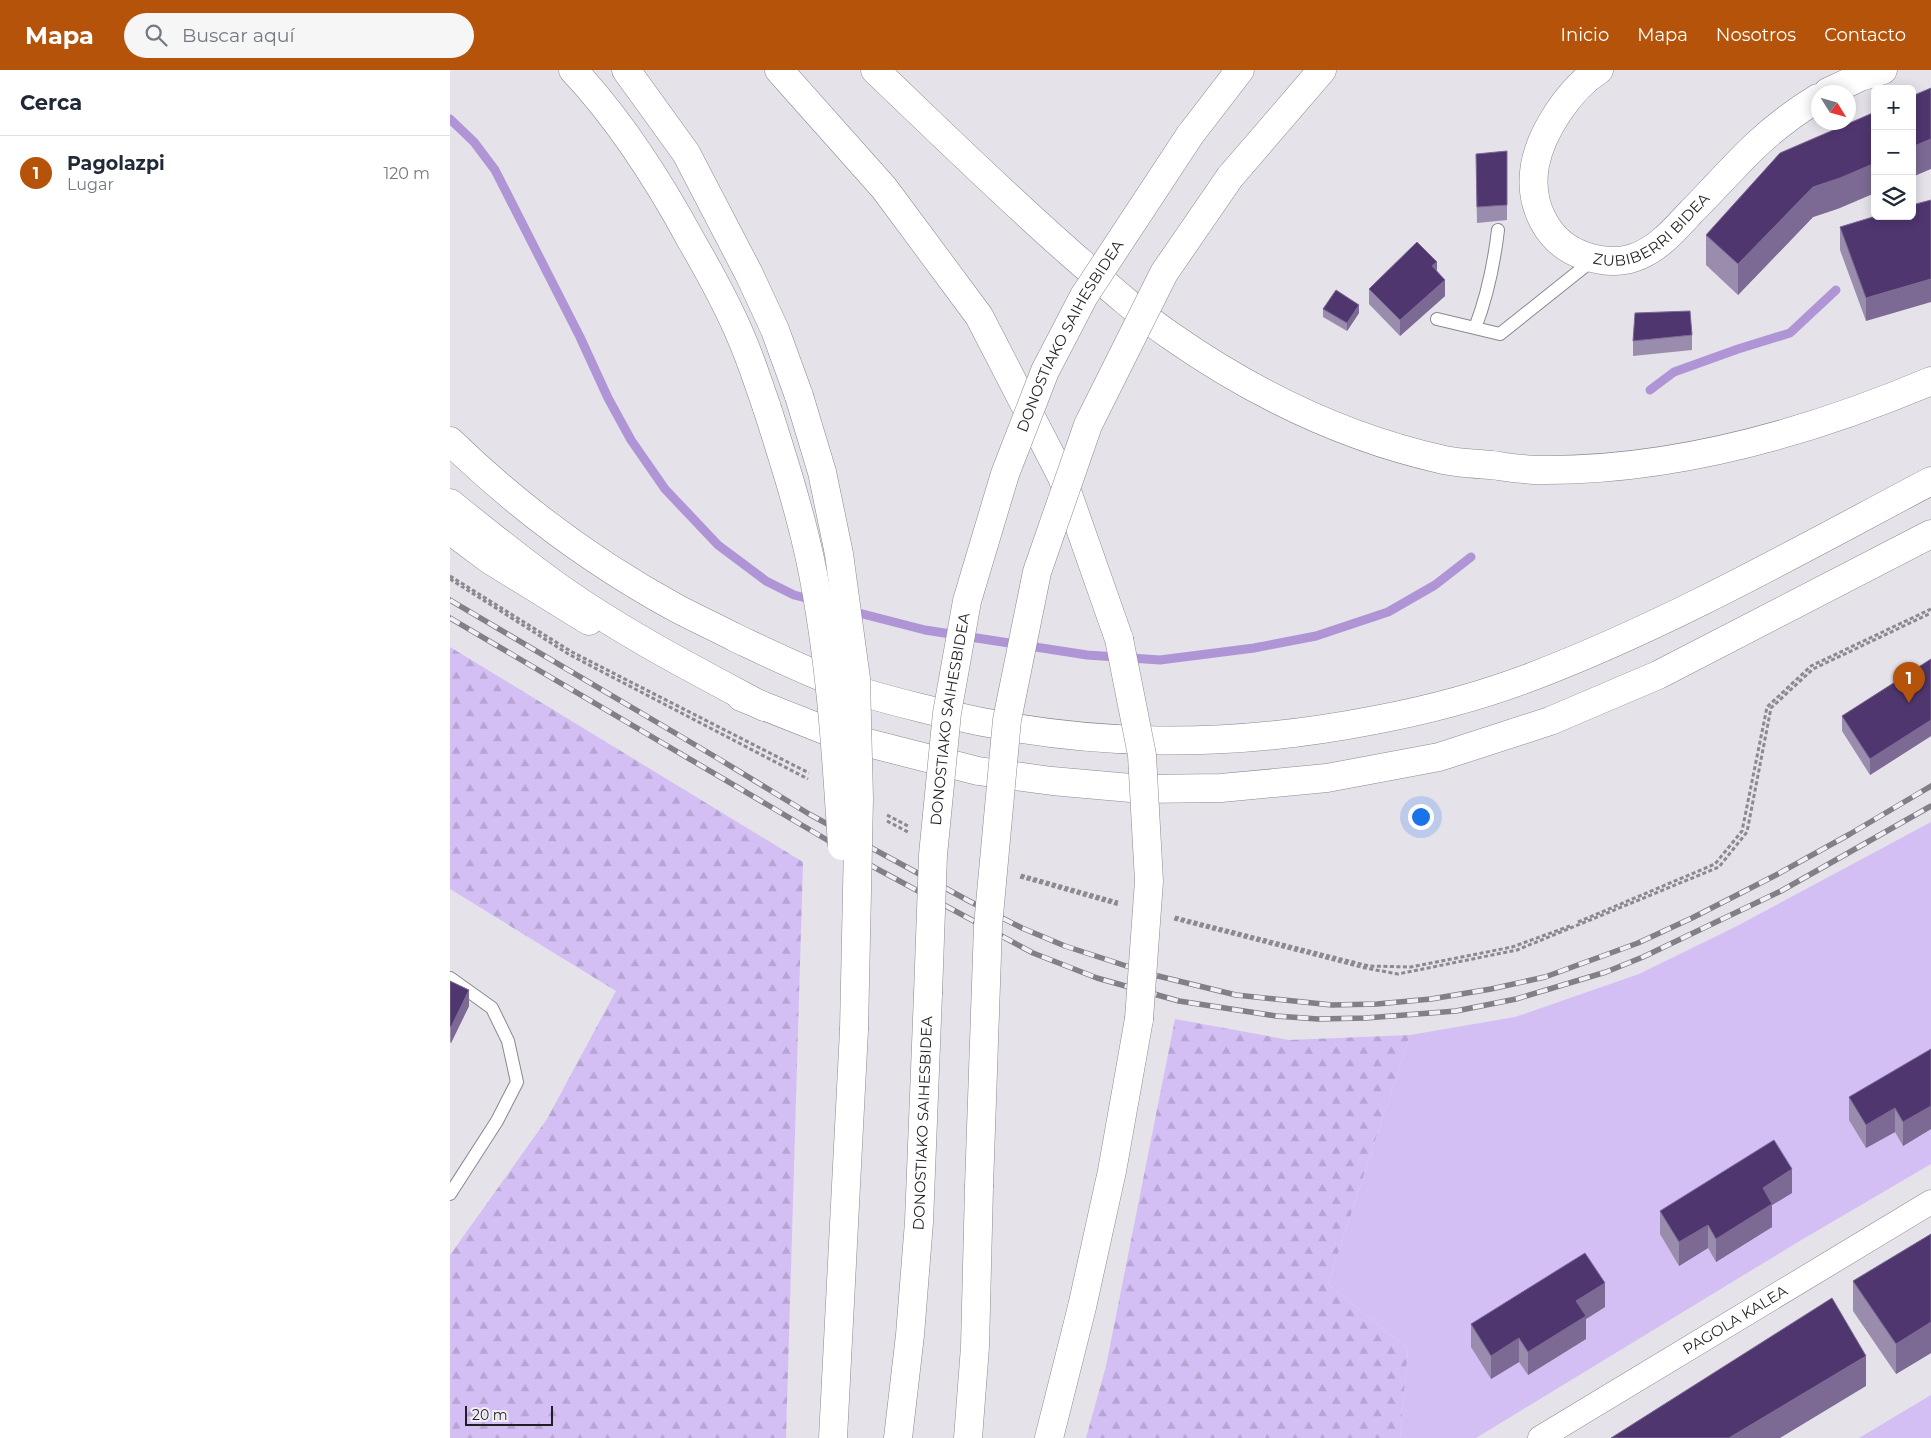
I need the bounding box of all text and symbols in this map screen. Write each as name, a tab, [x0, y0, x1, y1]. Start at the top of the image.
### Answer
search box	[124, 13, 474, 58]
text: Mapa	[25, 21, 94, 50]
icon: search	[142, 21, 170, 49]
text: Buscar aquí	[182, 24, 295, 47]
text: Inicio	[1561, 24, 1609, 46]
text: Mapa	[1637, 24, 1688, 46]
text: Nosotros	[1716, 24, 1796, 46]
text: Contacto	[1824, 24, 1906, 46]
north arrow	[1811, 85, 1856, 130]
map controls	[1871, 85, 1916, 220]
button: +	[1871, 85, 1916, 130]
text: Cerca	[20, 90, 82, 115]
button: −	[1871, 130, 1916, 175]
text: Pagolazpi	[67, 152, 165, 175]
text: 1	[33, 164, 39, 183]
text: 120 m	[383, 164, 430, 183]
text: Lugar	[67, 175, 114, 194]
button: layers	[1871, 175, 1916, 220]
street label: ZUBIBERRI BIDEA	[1591, 189, 1714, 270]
street label: DONOSTIAKO SAIHESBIDEA	[1012, 236, 1127, 435]
street label: DONOSTIAKO SAIHESBIDEA	[926, 611, 974, 826]
pin: 1	[1893, 662, 1925, 703]
your location	[1408, 804, 1434, 830]
street label: DONOSTIAKO SAIHESBIDEA	[908, 1015, 936, 1231]
street label: PAGOLA KALEA	[1679, 1281, 1791, 1359]
scale bar	[465, 1403, 552, 1426]
text: 20 m	[472, 1406, 508, 1424]

